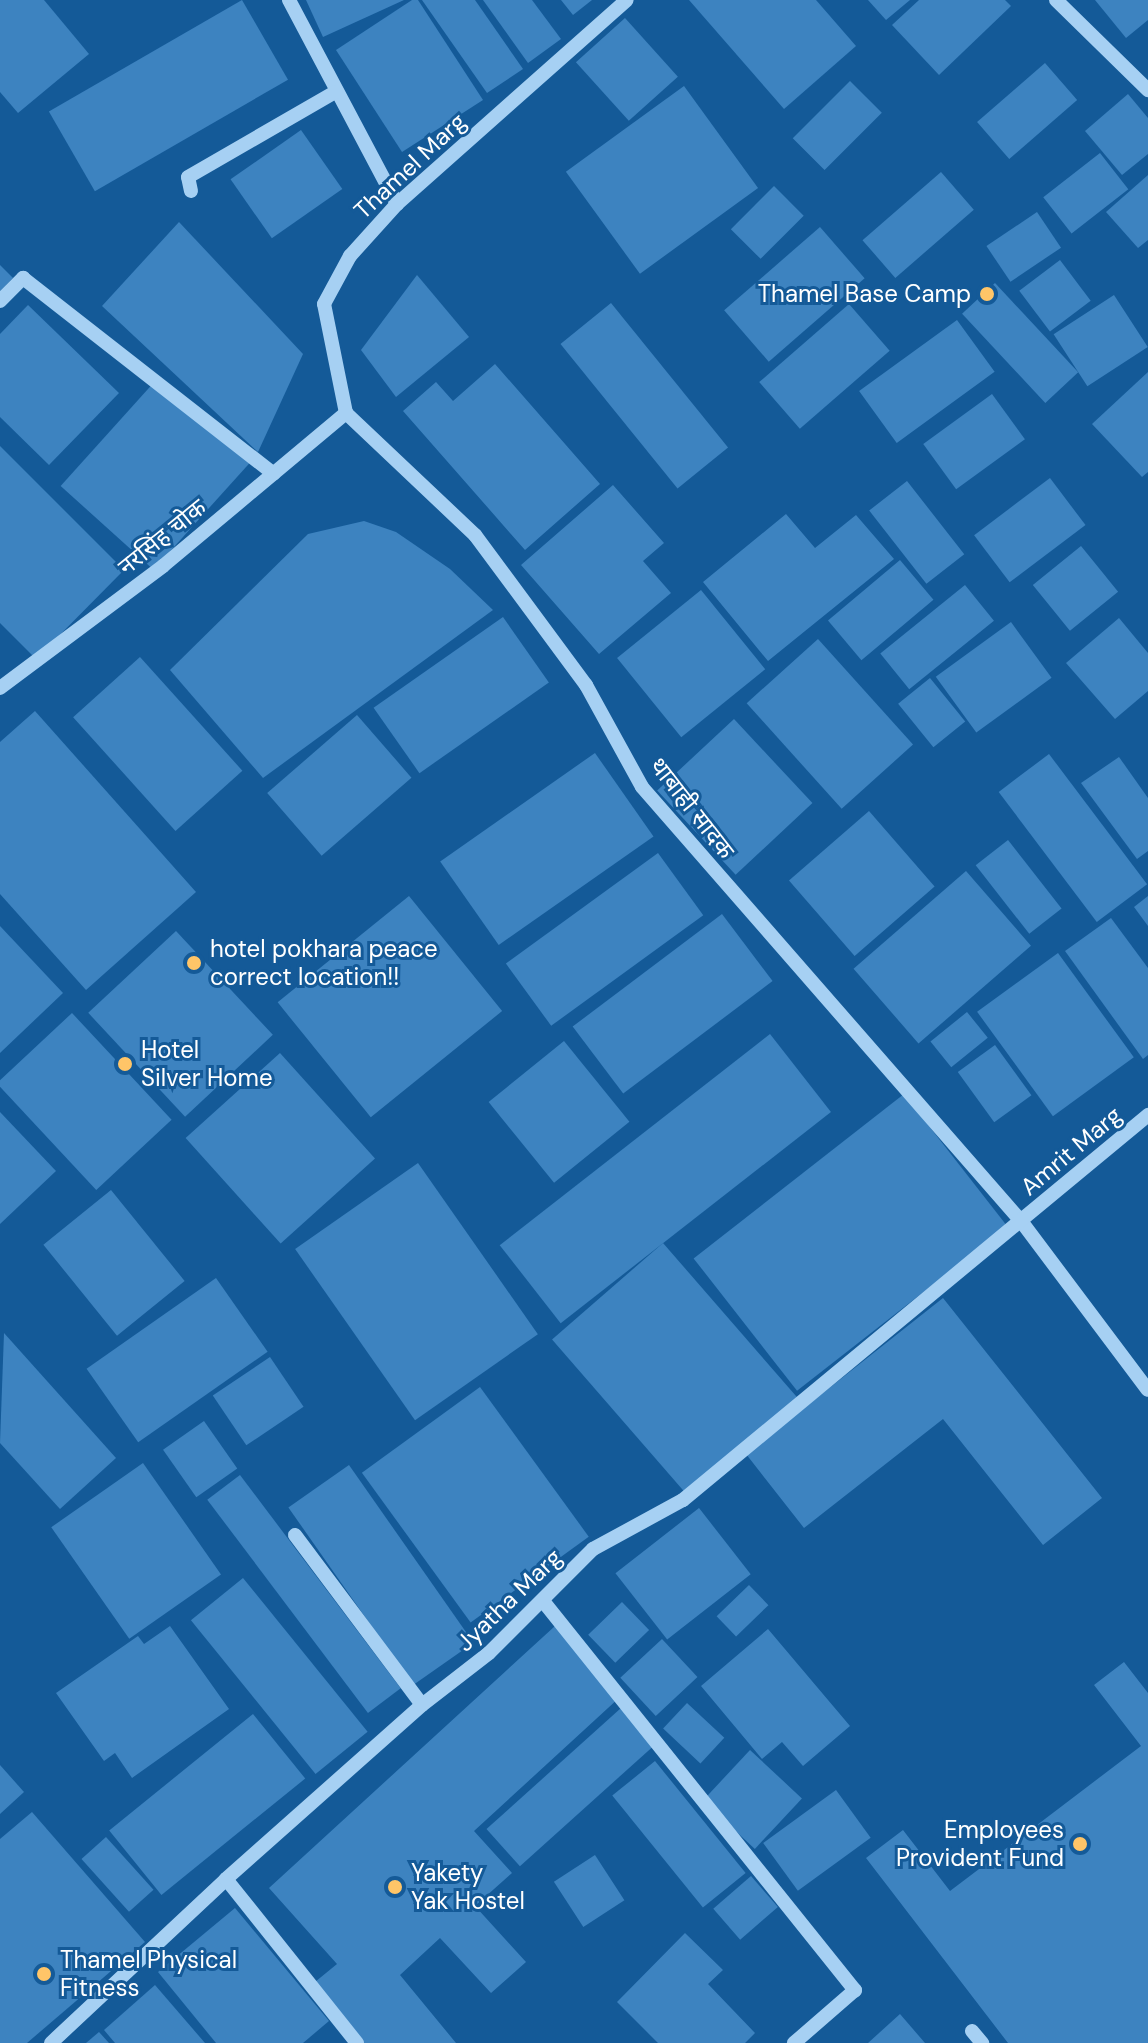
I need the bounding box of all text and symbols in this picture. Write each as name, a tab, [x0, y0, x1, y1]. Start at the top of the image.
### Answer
street label: Thamel Marg	[348, 107, 472, 225]
place label: Thamel Base Camp	[758, 280, 971, 308]
marker: Thamel Base Camp	[978, 285, 996, 303]
street label: नरसिंह चोक	[112, 493, 212, 581]
street label: थाबाही सादक	[644, 752, 740, 864]
place label: hotel pokhara peace correct location!!	[210, 935, 438, 991]
marker: hotel pokhara peace correct location!!	[185, 954, 203, 972]
place label: Hotel Silver Home	[141, 1036, 273, 1092]
marker: Hotel Silver Home	[116, 1055, 134, 1073]
street label: Amrit Marg	[1015, 1100, 1127, 1202]
street label: Jyatha Marg	[450, 1543, 568, 1657]
place label: Employees Provident Fund	[896, 1816, 1064, 1872]
marker: Employees Provident Fund	[1071, 1835, 1089, 1853]
place label: Yakety Yak Hostel	[411, 1859, 525, 1915]
marker: Yakety Yak Hostel	[386, 1878, 404, 1896]
place label: Thamel Physical Fitness	[60, 1946, 237, 2002]
marker: Thamel Physical Fitness	[35, 1965, 53, 1983]

